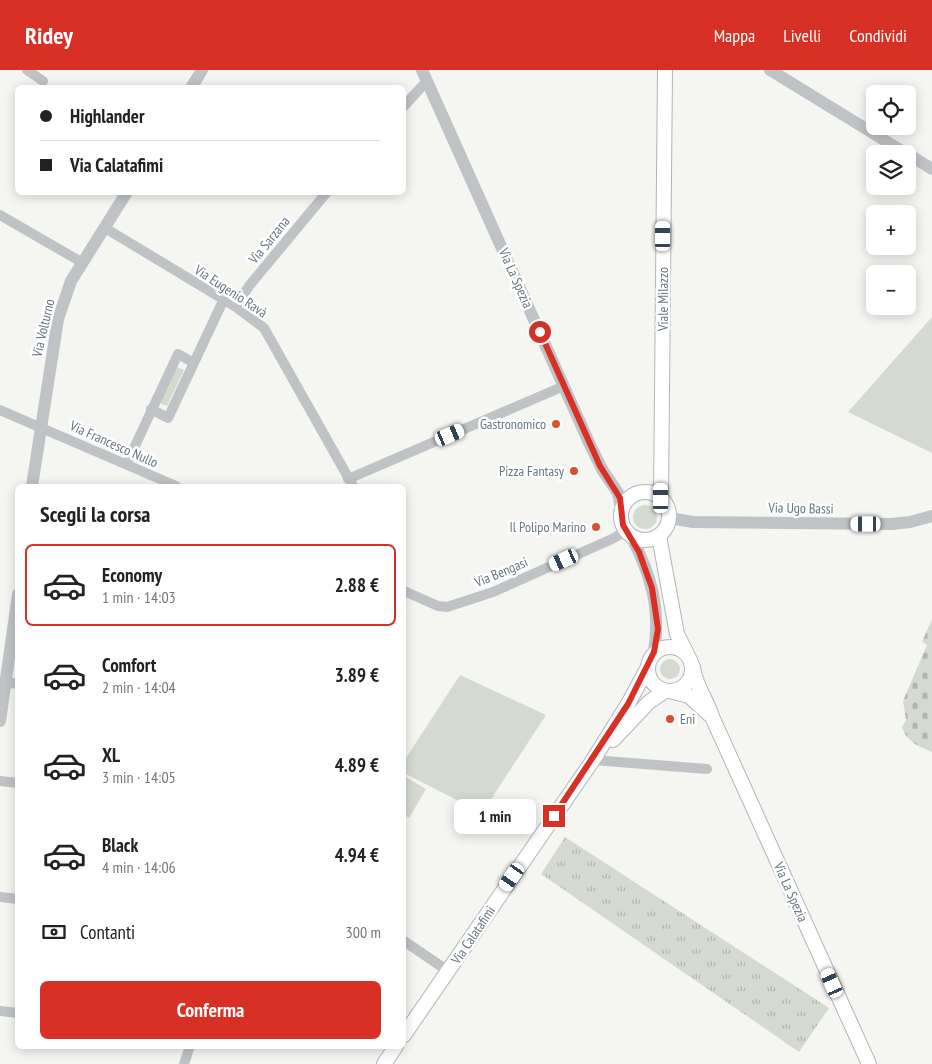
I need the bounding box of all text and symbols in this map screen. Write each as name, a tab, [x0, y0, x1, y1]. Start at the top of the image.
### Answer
text: Ridey	[25, 20, 73, 51]
text: Mappa	[714, 24, 755, 47]
text: Livelli	[783, 24, 821, 47]
text: Condividi	[849, 24, 907, 47]
map controls	[866, 85, 916, 315]
button: locate	[866, 85, 916, 135]
text: Highlander	[70, 104, 145, 128]
button: layers	[866, 145, 916, 195]
text: Via Calatafimi	[70, 153, 163, 177]
button: +	[866, 205, 916, 255]
street label: Via Sarzana	[244, 213, 294, 268]
car	[655, 221, 670, 251]
street label: Via La Spezia	[494, 244, 537, 311]
street label: Via Eugenio Ravà	[190, 260, 271, 321]
button: −	[866, 265, 916, 315]
street label: Viale Milazzo	[654, 267, 672, 332]
street label: Via Volturno	[27, 297, 58, 360]
route start	[529, 321, 551, 343]
place label: Gastronomico	[480, 415, 546, 433]
street label: Via Francesco Nullo	[66, 416, 161, 471]
marker: Gastronomico	[550, 418, 562, 430]
car	[433, 422, 466, 448]
place label: Pizza Fantasy	[499, 462, 565, 480]
marker: Pizza Fantasy	[568, 465, 580, 477]
car	[653, 483, 668, 513]
street label: Via Ugo Bassi	[767, 498, 834, 518]
text: Scegli la corsa	[40, 500, 150, 528]
car	[851, 517, 881, 532]
place label: Il Polipo Marino	[510, 518, 586, 536]
marker: Il Polipo Marino	[590, 521, 602, 533]
car	[547, 547, 580, 573]
street label: Via Bengasi	[471, 553, 530, 592]
icon: car	[42, 563, 87, 608]
text: Economy	[102, 563, 162, 587]
text: 2.88 €	[335, 573, 379, 597]
text: 1 min · 14:03	[102, 587, 176, 607]
icon: car	[42, 653, 87, 698]
text: Comfort	[102, 653, 156, 677]
text: 3.89 €	[335, 663, 379, 687]
text: 2 min · 14:04	[102, 677, 176, 697]
place label: Eni	[680, 710, 695, 728]
marker: Eni	[664, 713, 676, 725]
icon: car	[42, 743, 87, 788]
text: XL	[102, 743, 120, 767]
text: 4.89 €	[335, 753, 379, 777]
text: 3 min · 14:05	[102, 767, 176, 787]
callout: 1 min	[454, 798, 536, 834]
route end	[543, 805, 565, 827]
text: 1 min	[479, 806, 511, 826]
icon: car	[42, 833, 87, 878]
text: Black	[102, 833, 138, 857]
text: 4.94 €	[335, 843, 379, 867]
text: 4 min · 14:06	[102, 857, 176, 877]
street label: Via La Spezia	[769, 858, 812, 925]
car	[497, 860, 526, 894]
street label: Via Calatafimi	[446, 902, 499, 968]
icon: cash	[40, 918, 68, 946]
text: Contanti	[80, 920, 135, 944]
text: 300 m	[346, 922, 381, 942]
car	[819, 966, 844, 1000]
button: Conferma	[40, 981, 381, 1039]

